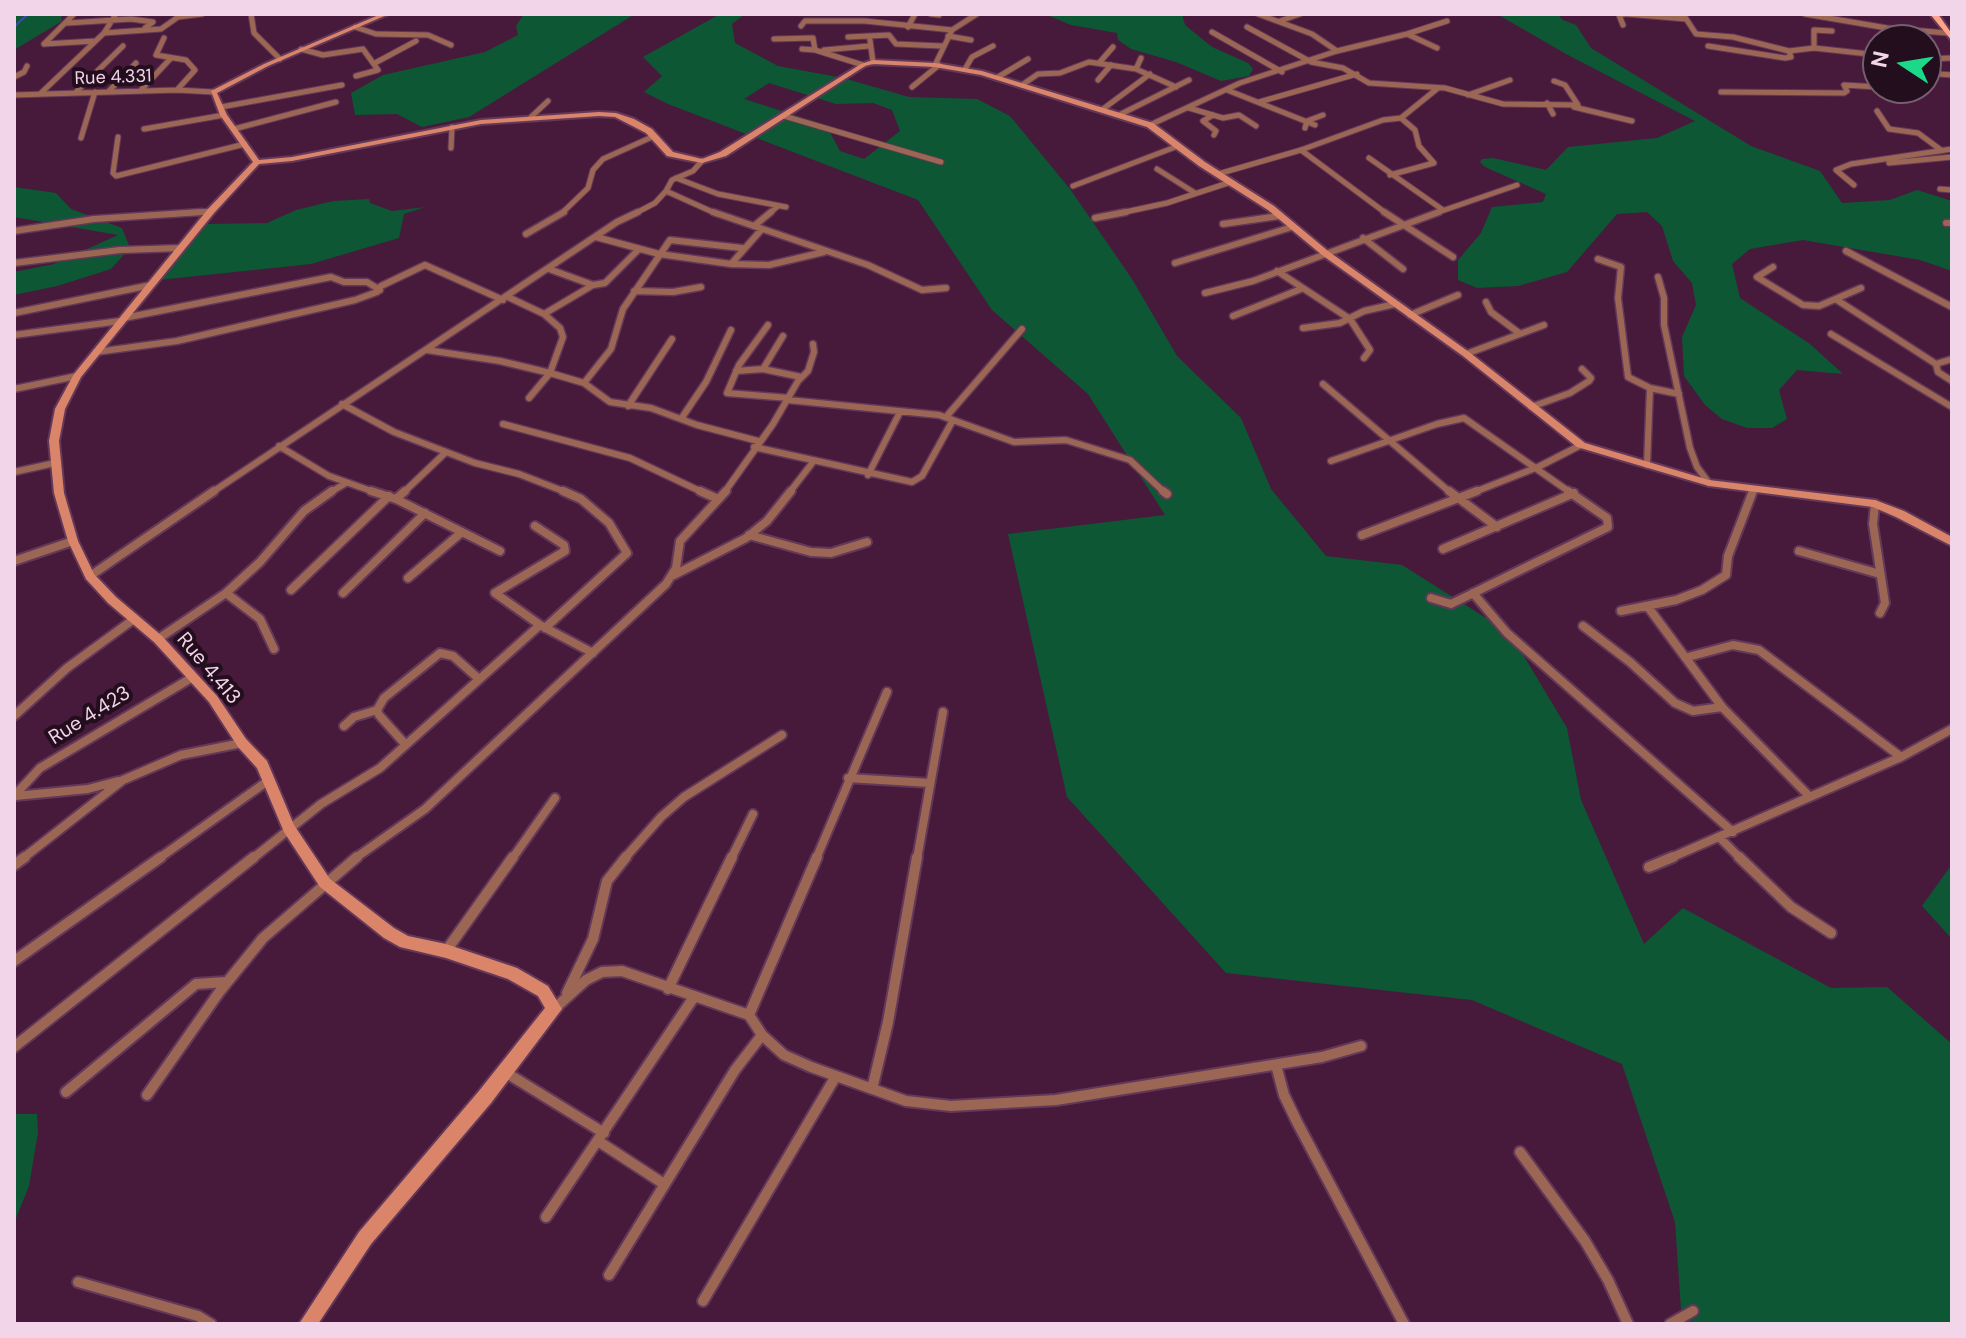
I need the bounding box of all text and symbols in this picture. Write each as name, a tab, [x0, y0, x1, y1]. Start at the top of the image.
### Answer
north arrow	[1862, 24, 1942, 104]
text: N	[1864, 48, 1896, 70]
street label: Rue 4.331	[74, 66, 152, 90]
street label: Rue 4.413	[171, 628, 245, 710]
street label: Rue 4.423	[45, 682, 135, 750]

